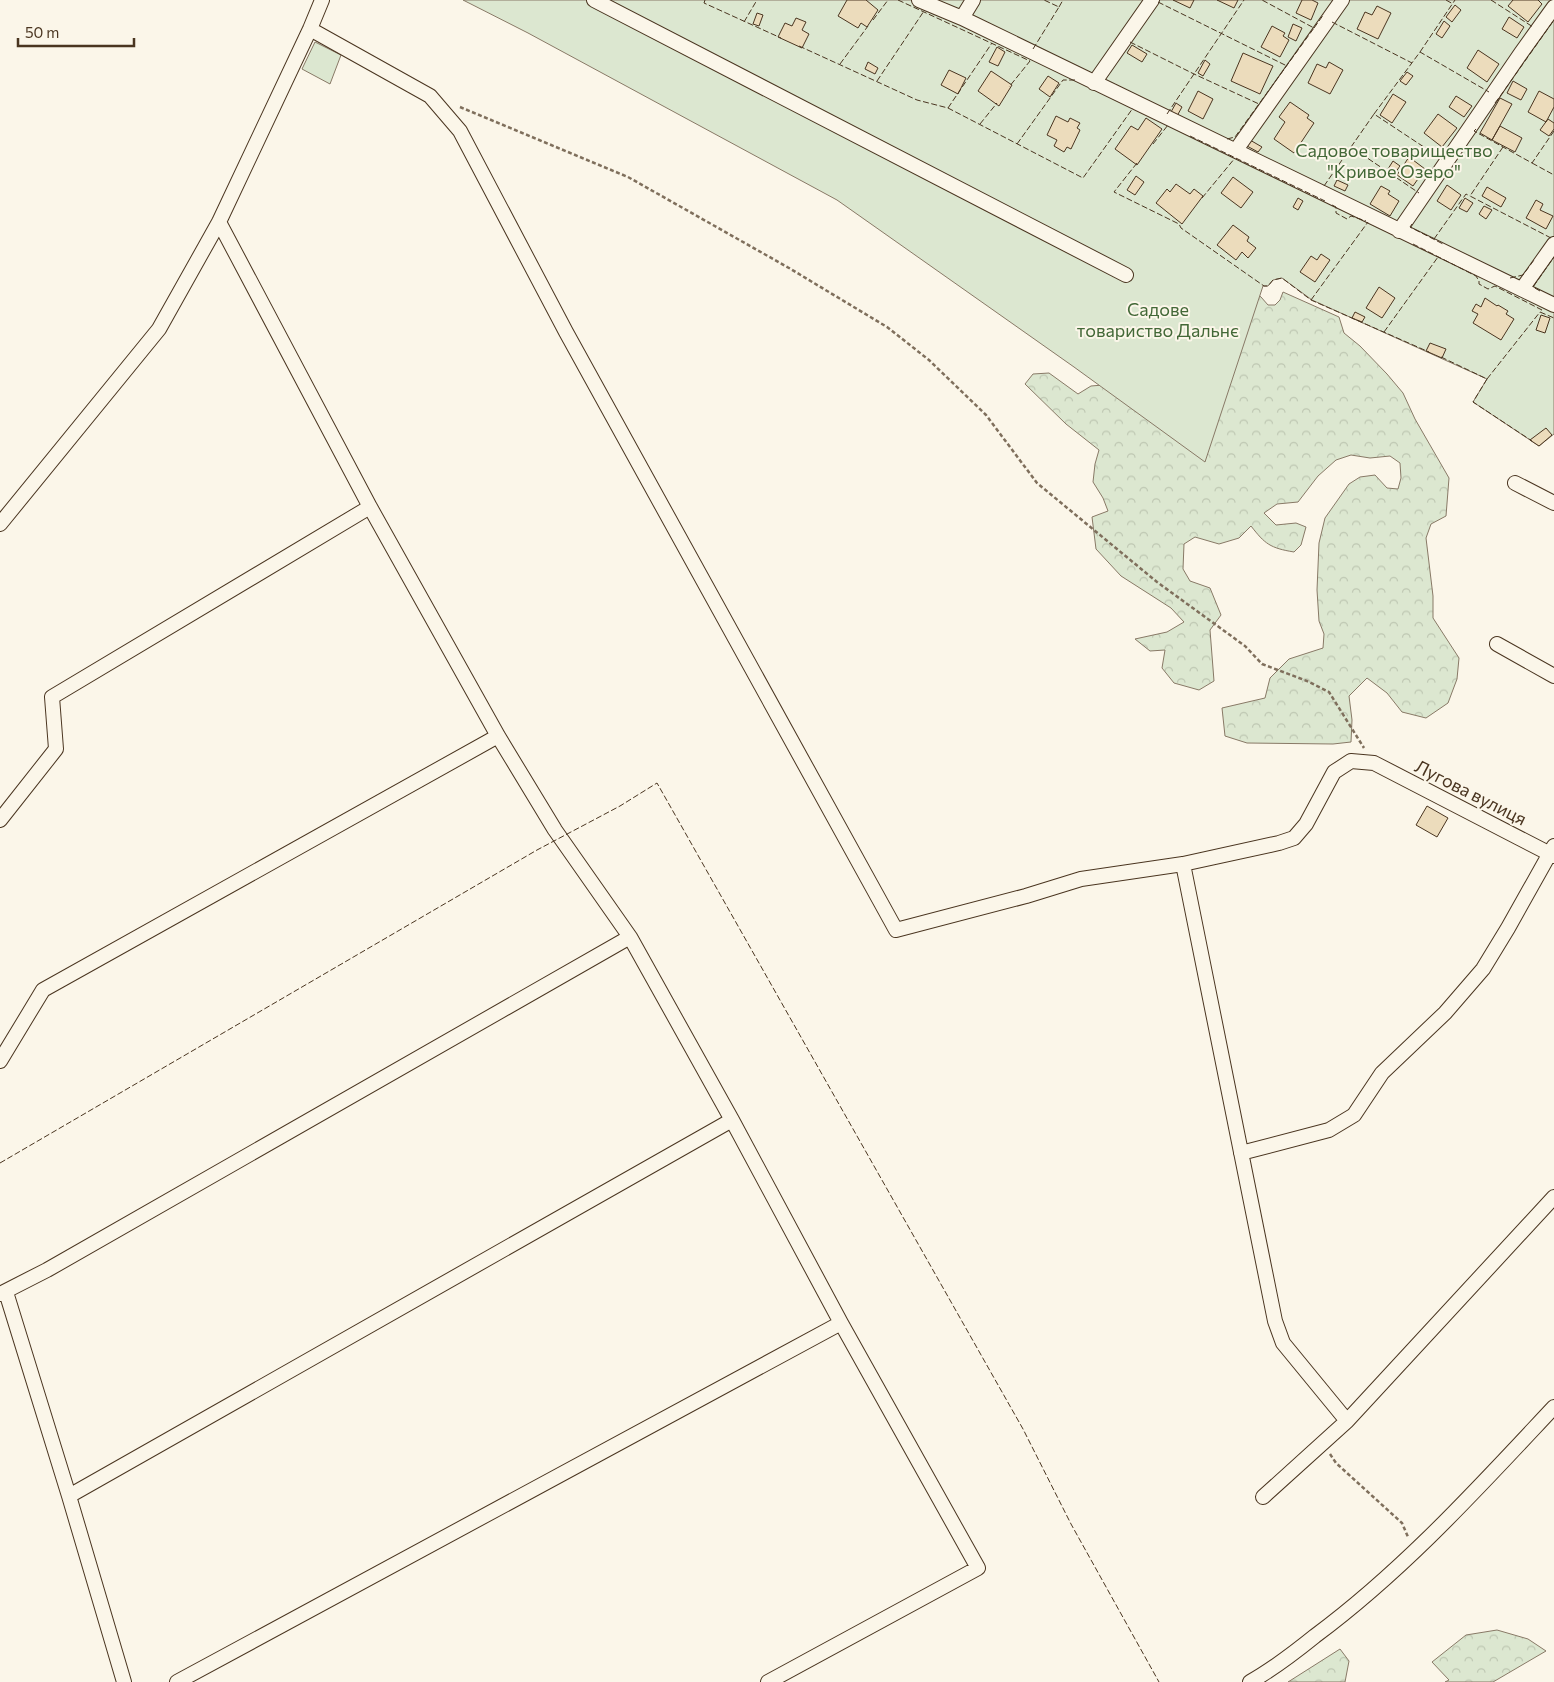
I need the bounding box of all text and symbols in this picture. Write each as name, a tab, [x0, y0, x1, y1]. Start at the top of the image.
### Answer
scale bar	[18, 15, 134, 47]
text: 50 m	[25, 23, 59, 41]
park label: Садовое товарищество "Кривое Озеро"	[1295, 139, 1493, 182]
park label: Садове товариство Дальнє	[1077, 298, 1239, 341]
street label: Лугова вулиця	[1411, 754, 1531, 830]

